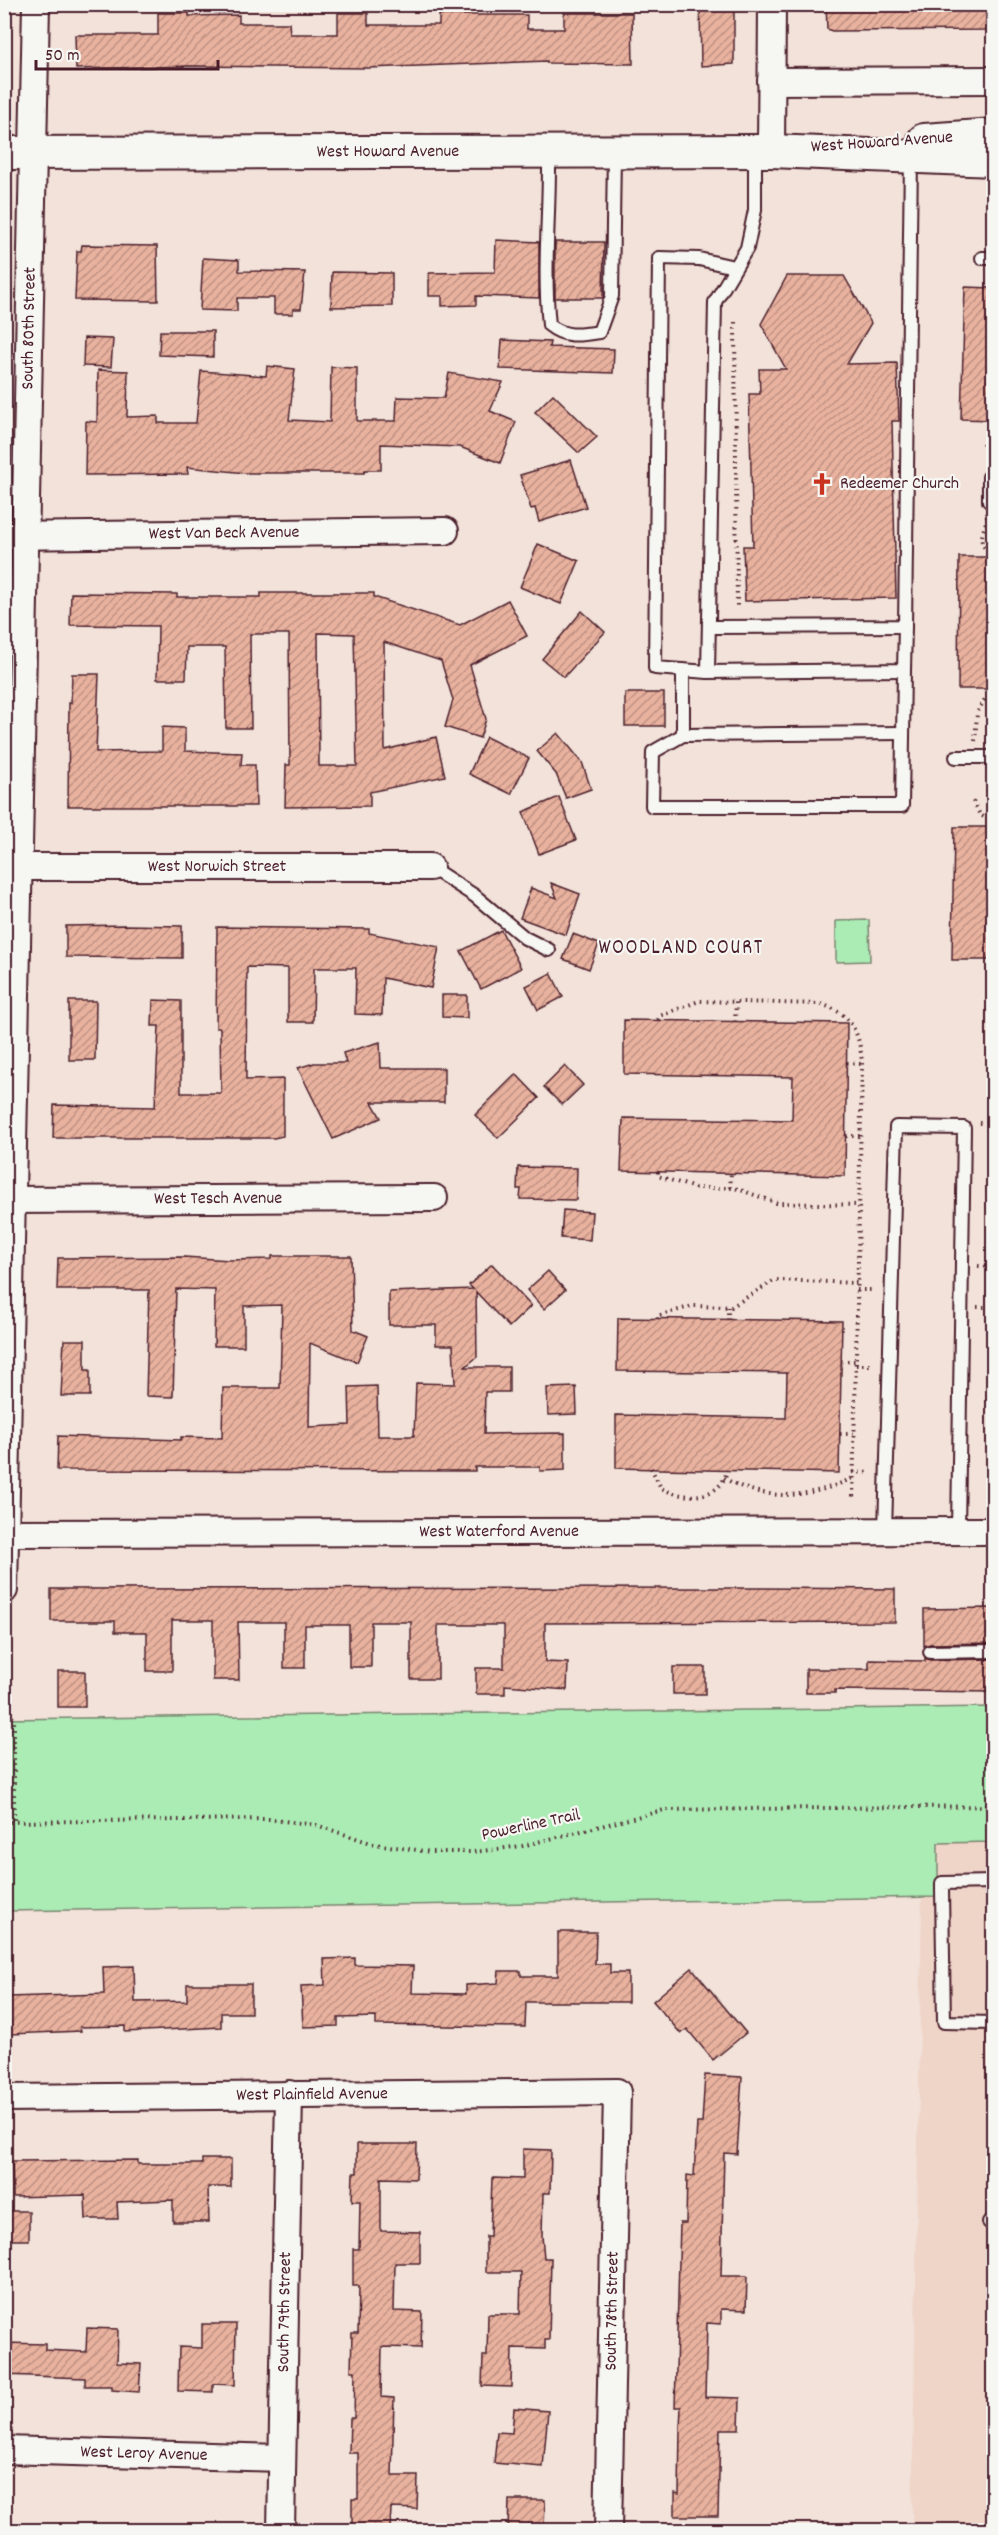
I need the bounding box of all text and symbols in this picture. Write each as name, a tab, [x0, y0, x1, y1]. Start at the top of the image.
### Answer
scale bar	[36, 33, 218, 71]
text: 50 m	[45, 44, 80, 69]
street label: West Howard Avenue	[810, 126, 954, 160]
street label: West Howard Avenue	[317, 139, 459, 165]
street label: South 80th Street	[16, 266, 43, 390]
church icon: Redeemer Church	[809, 471, 835, 497]
place label: Redeemer Church	[840, 472, 959, 497]
street label: West Van Beck Avenue	[148, 520, 300, 547]
street label: West Norwich Street	[148, 855, 287, 880]
district label: WOODLAND COURT	[598, 934, 764, 964]
street label: West Tesch Avenue	[154, 1186, 282, 1212]
street label: West Waterford Avenue	[419, 1519, 579, 1545]
street label: Powerline Trail	[479, 1803, 583, 1849]
street label: West Plainfield Avenue	[236, 2082, 388, 2108]
street label: South 79th Street	[271, 2251, 299, 2373]
street label: South 78th Street	[599, 2251, 627, 2371]
street label: West Leroy Avenue	[80, 2440, 208, 2468]

